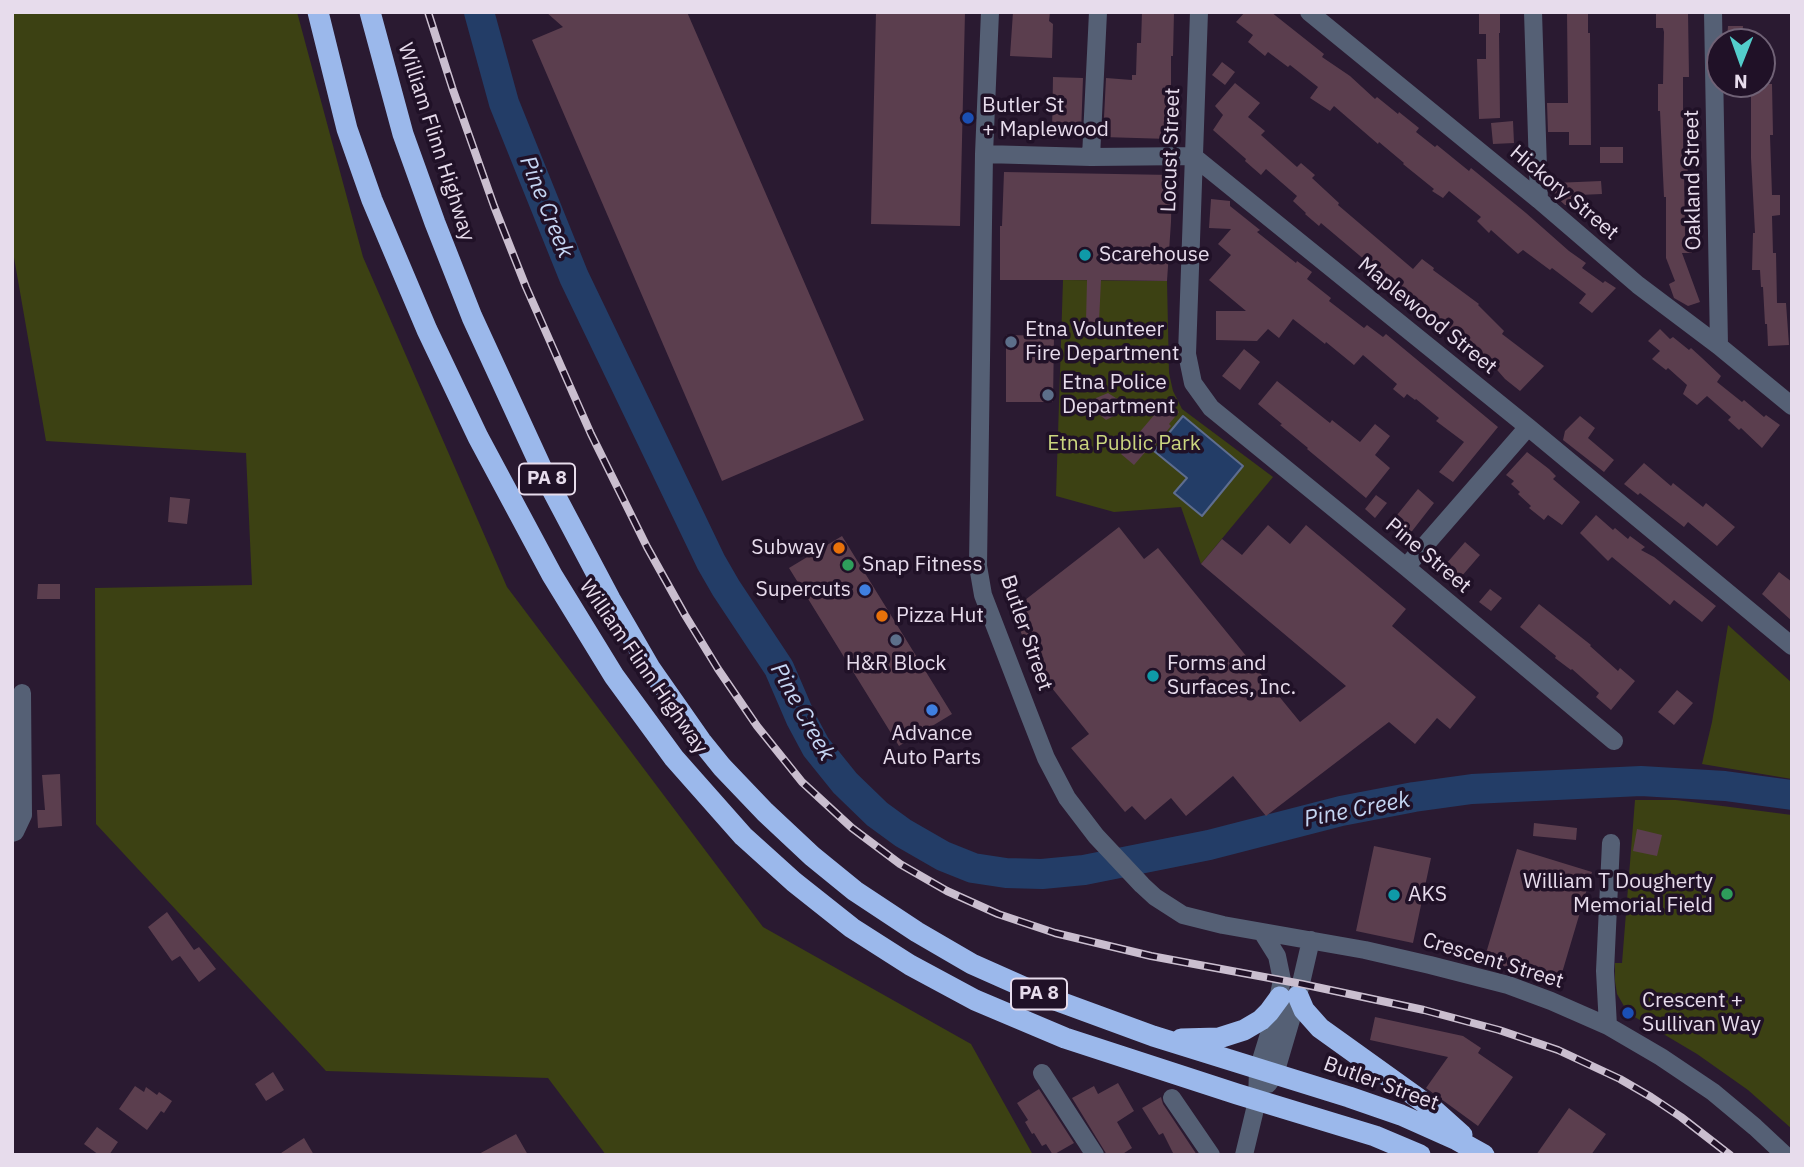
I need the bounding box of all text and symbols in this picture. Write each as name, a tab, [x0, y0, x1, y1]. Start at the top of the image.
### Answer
north arrow	[1706, 28, 1776, 98]
street label: William Flinn Highway	[392, 40, 480, 244]
text: N	[1734, 70, 1748, 94]
street label: Locust Street	[1156, 87, 1186, 213]
place label: Butler St + Maplewood	[982, 93, 1109, 143]
street label: Oakland Street	[1679, 109, 1707, 251]
marker: Butler St + Maplewood	[960, 110, 976, 126]
street label: Hickory Street	[1505, 140, 1623, 246]
water label: Pine Creek	[513, 152, 579, 262]
place label: Scarehouse	[1099, 242, 1209, 268]
marker: Scarehouse	[1077, 247, 1093, 263]
street label: Maplewood Street	[1352, 252, 1502, 380]
place label: Etna Volunteer Fire Department	[1025, 317, 1179, 367]
marker: Etna Volunteer Fire Department	[1003, 334, 1019, 350]
place label: Etna Police Department	[1062, 370, 1175, 420]
marker: Etna Police Department	[1040, 387, 1056, 403]
park label: Etna Public Park	[1047, 431, 1201, 457]
road number: PA 8	[519, 464, 575, 494]
street label: Pine Street	[1380, 513, 1476, 599]
place label: Subway	[751, 535, 825, 561]
marker: Subway	[831, 540, 847, 556]
place label: Snap Fitness	[862, 552, 983, 578]
marker: Snap Fitness	[840, 557, 856, 573]
street label: Butler Street	[994, 572, 1058, 694]
street label: William Flinn Highway	[573, 575, 713, 759]
place label: Supercuts	[755, 577, 851, 603]
marker: Supercuts	[857, 582, 873, 598]
place label: Pizza Hut	[896, 603, 984, 629]
marker: Pizza Hut	[874, 608, 890, 624]
marker: H&R Block	[888, 632, 904, 648]
place label: H&R Block	[846, 651, 946, 677]
place label: Forms and Surfaces, Inc.	[1167, 651, 1296, 701]
water label: Pine Creek	[764, 658, 840, 766]
marker: Forms and Surfaces, Inc.	[1145, 668, 1161, 684]
marker: Advance Auto Parts	[924, 702, 940, 718]
place label: Advance Auto Parts	[883, 721, 981, 771]
water label: Pine Creek	[1302, 786, 1412, 834]
place label: William T Dougherty Memorial Field	[1523, 869, 1713, 919]
place label: AKS	[1408, 882, 1447, 908]
marker: William T Dougherty Memorial Field	[1719, 886, 1735, 902]
marker: AKS	[1386, 887, 1402, 903]
street label: Crescent Street	[1419, 928, 1567, 994]
road number: PA 8	[1011, 978, 1067, 1010]
place label: Crescent + Sullivan Way	[1642, 988, 1761, 1038]
marker: Crescent + Sullivan Way	[1620, 1005, 1636, 1021]
street label: Butler Street	[1320, 1052, 1442, 1116]

